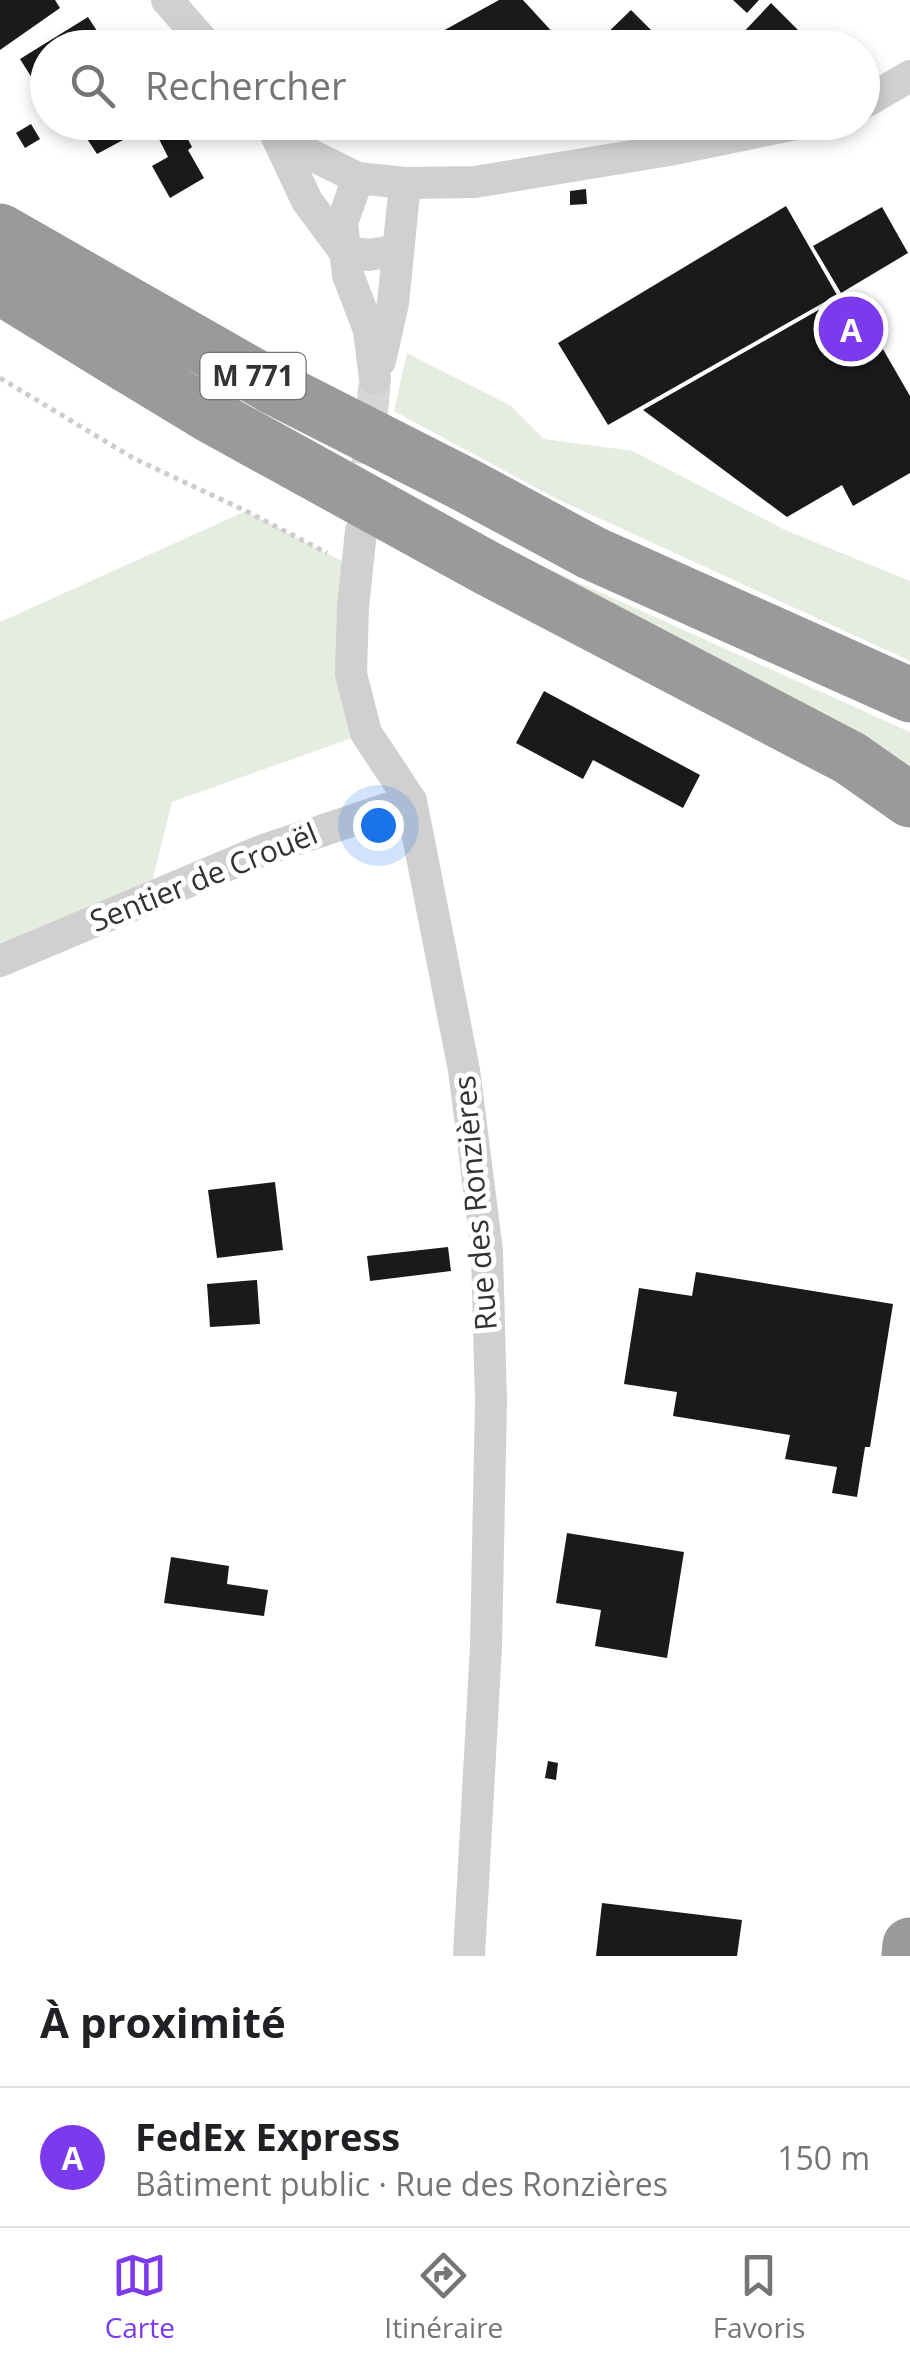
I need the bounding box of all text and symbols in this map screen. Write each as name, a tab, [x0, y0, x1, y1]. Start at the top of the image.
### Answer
search box	[30, 30, 880, 140]
icon: search	[65, 58, 120, 113]
text: Rechercher	[145, 59, 347, 111]
pin: A	[818, 292, 884, 366]
road number: M 771	[200, 353, 306, 399]
your location	[353, 800, 404, 851]
street label: Sentier de Crouël	[84, 812, 323, 941]
street label: Rue des Ronzières	[443, 1074, 506, 1332]
text: À proximité	[40, 1993, 286, 2050]
text: FedEx Express	[135, 2110, 400, 2162]
text: A	[61, 2136, 84, 2179]
text: 150 m	[777, 2136, 870, 2179]
text: Bâtiment public · Rue des Ronzières	[135, 2162, 668, 2205]
tab: Carte	[105, 2248, 175, 2346]
tab: Itinéraire	[384, 2248, 503, 2346]
tab: Favoris	[713, 2248, 805, 2346]

